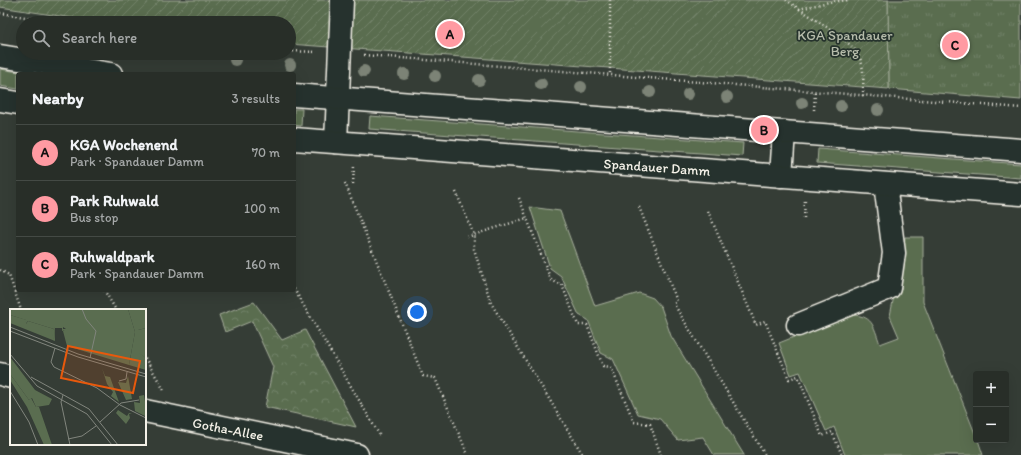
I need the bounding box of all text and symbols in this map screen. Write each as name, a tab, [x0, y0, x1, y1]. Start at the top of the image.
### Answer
search box	[16, 16, 296, 60]
pin: A	[437, 19, 463, 49]
icon: search	[30, 27, 52, 49]
park label: KGA Spandauer Berg	[797, 27, 893, 60]
text: Search here	[62, 29, 137, 47]
pin: C	[942, 30, 968, 60]
text: Nearby	[32, 88, 84, 108]
text: 3 results	[231, 91, 280, 106]
pin: B	[751, 115, 777, 145]
text: KGA Wochenend	[70, 136, 177, 154]
text: A	[41, 145, 49, 160]
text: 70 m	[252, 145, 280, 160]
text: Park · Spandauer Damm	[70, 154, 204, 169]
street label: Spandauer Damm	[603, 155, 711, 180]
text: Park Ruhwald	[70, 192, 159, 210]
text: B	[41, 201, 49, 216]
text: 100 m	[244, 201, 280, 216]
text: Bus stop	[70, 210, 118, 225]
text: Ruhwaldpark	[70, 248, 154, 266]
text: C	[41, 257, 49, 272]
text: 160 m	[245, 257, 280, 272]
text: Park · Spandauer Damm	[70, 266, 204, 281]
your location	[407, 302, 427, 322]
inset map	[10, 309, 146, 445]
map controls	[973, 371, 1009, 443]
button: +	[973, 371, 1009, 407]
button: −	[973, 407, 1009, 443]
street label: Gotha-Allee	[191, 414, 265, 445]

